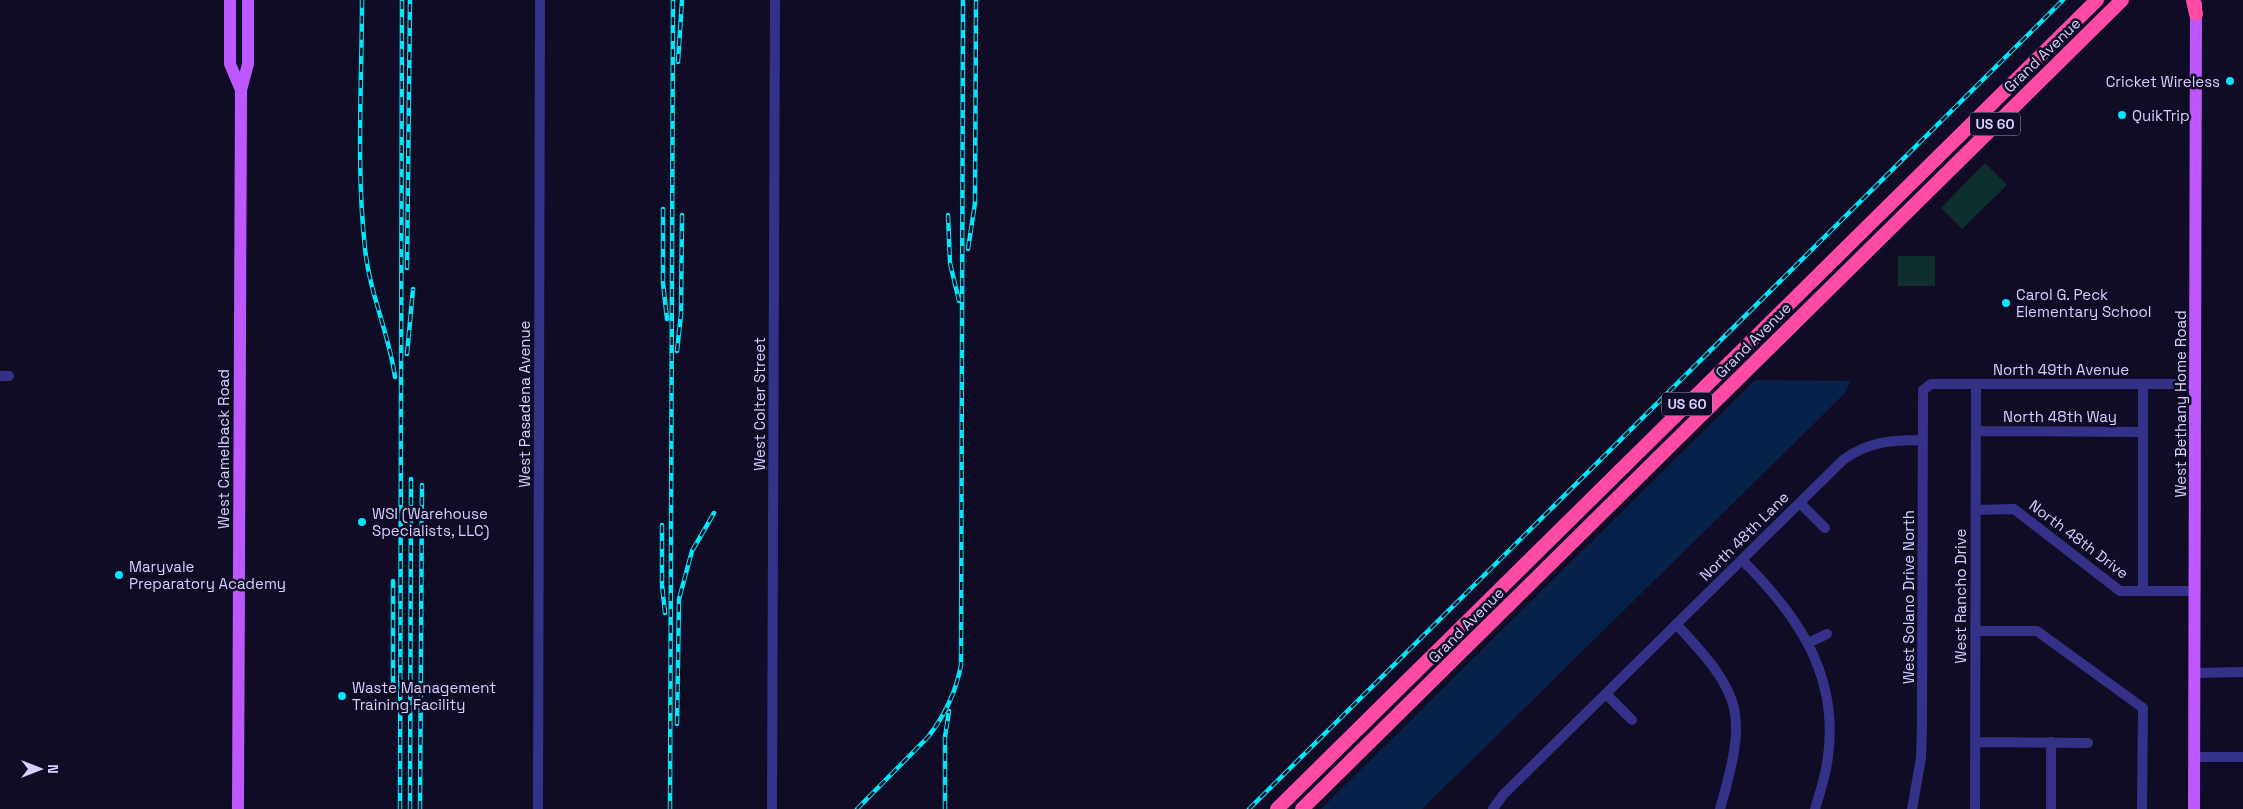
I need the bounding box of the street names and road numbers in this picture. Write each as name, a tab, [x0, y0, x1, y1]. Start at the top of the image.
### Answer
street label: Grand Avenue	[2000, 14, 2084, 96]
road number: US 60	[1970, 112, 2020, 136]
street label: Grand Avenue	[1711, 298, 1795, 382]
street label: West Bethany Home Road	[2171, 310, 2190, 498]
street label: West Pasadena Avenue	[515, 320, 534, 487]
street label: West Colter Street	[750, 337, 769, 471]
street label: North 49th Avenue	[1993, 360, 2129, 379]
street label: West Camelback Road	[214, 369, 233, 529]
road number: US 60	[1662, 392, 1712, 416]
street label: North 48th Way	[2003, 407, 2117, 426]
street label: North 48th Lane	[1695, 487, 1793, 585]
street label: North 48th Drive	[2026, 495, 2133, 583]
street label: West Solano Drive North	[1899, 510, 1918, 684]
street label: West Rancho Drive	[1951, 528, 1970, 663]
street label: Grand Avenue	[1424, 583, 1508, 667]

